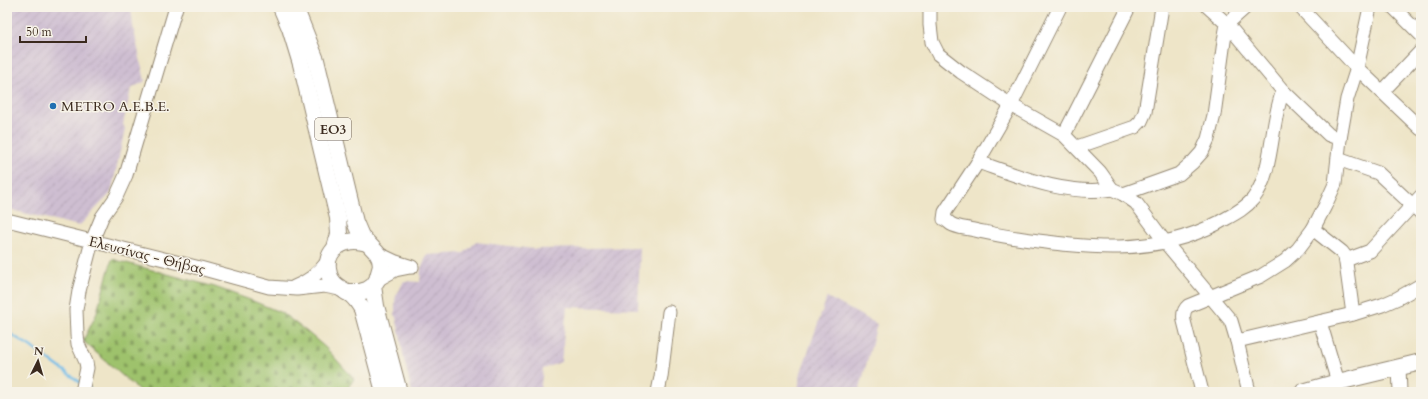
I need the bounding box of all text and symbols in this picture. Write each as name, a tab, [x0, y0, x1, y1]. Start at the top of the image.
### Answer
scale bar	[20, 18, 86, 44]
text: 50 m	[26, 24, 53, 40]
place label: METRO Α.Ε.Β.Ε.	[61, 97, 170, 116]
marker: METRO Α.Ε.Β.Ε.	[48, 101, 58, 111]
road number: ΕΟ3	[315, 118, 351, 140]
street label: Ελευσίνας - Θήβας	[87, 232, 207, 279]
north arrow	[18, 341, 58, 381]
text: N	[33, 344, 45, 359]

